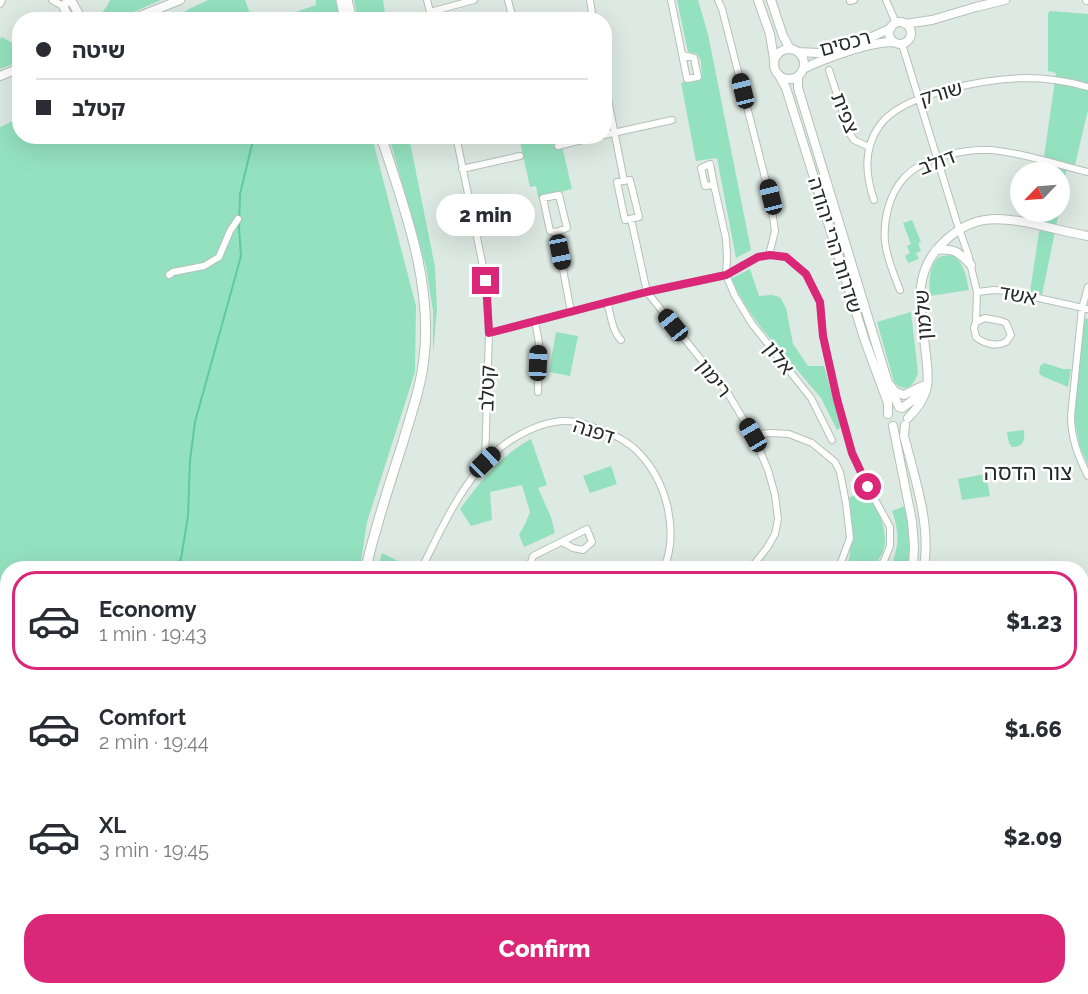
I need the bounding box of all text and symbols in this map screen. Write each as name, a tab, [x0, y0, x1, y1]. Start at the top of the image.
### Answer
street label: רכסים	[817, 25, 873, 61]
text: שיטה	[72, 37, 125, 63]
car	[730, 71, 756, 111]
street label: שורק	[917, 75, 965, 111]
street label: צפית	[826, 89, 864, 137]
text: קטלב	[72, 95, 125, 121]
street label: דולב	[915, 144, 959, 180]
north arrow	[1010, 162, 1070, 222]
map controls	[1010, 162, 1070, 222]
street label: שדרות הרי יהודה	[803, 174, 867, 316]
car	[758, 177, 784, 217]
callout: 2 min	[436, 194, 536, 236]
text: 2 min	[459, 203, 512, 227]
car	[548, 233, 572, 271]
route end	[472, 267, 499, 294]
street label: אשד	[997, 280, 1039, 310]
street label: שלמון	[909, 289, 937, 341]
car	[655, 305, 691, 345]
street label: אלון	[759, 337, 799, 379]
car	[528, 345, 548, 381]
street label: רימון	[692, 354, 736, 402]
street label: קטלב	[474, 364, 500, 412]
street label: דפנה	[570, 413, 618, 449]
car	[736, 415, 770, 455]
car	[466, 443, 504, 481]
district label: צור הדסה	[984, 459, 1072, 485]
route start	[854, 473, 881, 500]
icon: car	[27, 594, 81, 648]
text: Economy	[99, 596, 197, 622]
text: $1.23	[1006, 608, 1062, 634]
text: 1 min · 19:43	[99, 622, 207, 646]
icon: car	[27, 702, 81, 756]
text: Comfort	[99, 704, 186, 730]
text: $1.66	[1004, 716, 1062, 742]
text: 2 min · 19:44	[99, 730, 209, 754]
icon: car	[27, 810, 81, 864]
text: XL	[99, 812, 126, 838]
text: $2.09	[1003, 824, 1062, 850]
text: 3 min · 19:45	[99, 838, 209, 862]
button: Confirm	[24, 914, 1065, 983]

